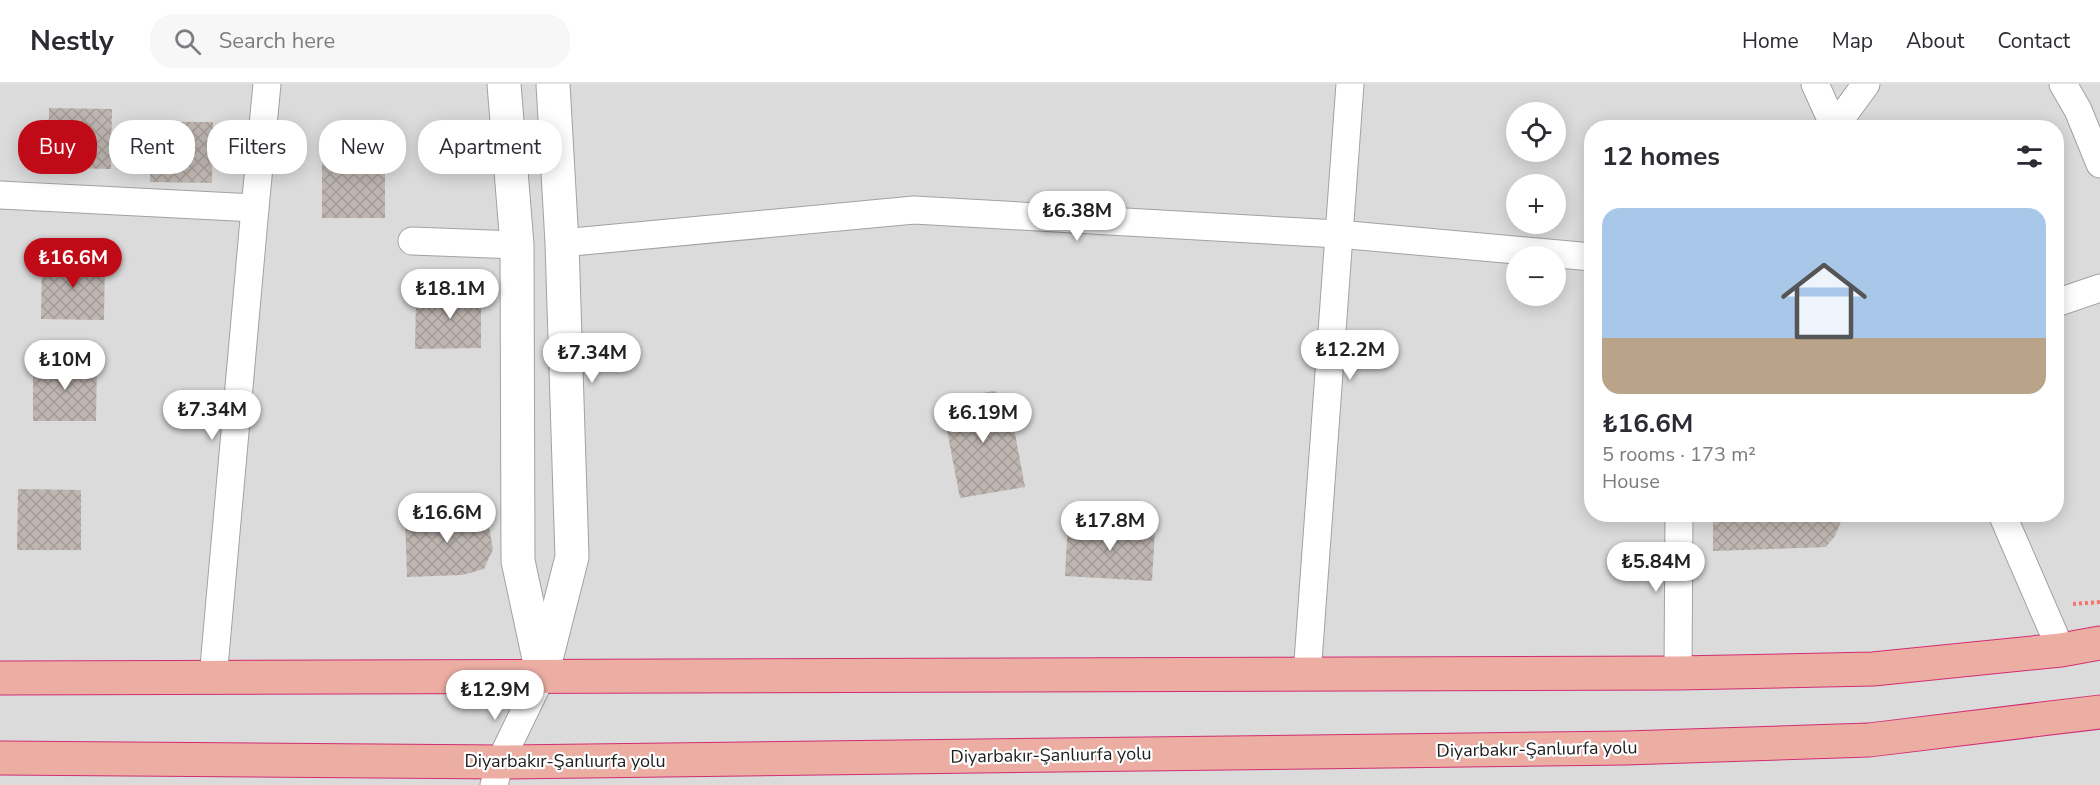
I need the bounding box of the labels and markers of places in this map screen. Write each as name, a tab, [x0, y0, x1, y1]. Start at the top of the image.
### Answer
pin: ₺6.38M	[1028, 191, 1126, 242]
pin: ₺16.6M	[24, 238, 122, 289]
pin: ₺18.1M	[401, 269, 499, 320]
pin: ₺12.2M	[1301, 330, 1399, 381]
pin: ₺7.34M	[543, 333, 641, 384]
pin: ₺10M	[29, 340, 101, 391]
pin: ₺7.34M	[163, 390, 261, 441]
pin: ₺6.19M	[934, 393, 1032, 444]
pin: ₺16.6M	[398, 493, 496, 544]
pin: ₺17.8M	[1061, 501, 1159, 552]
pin: ₺5.84M	[1607, 542, 1705, 593]
pin: ₺12.9M	[446, 670, 544, 721]

